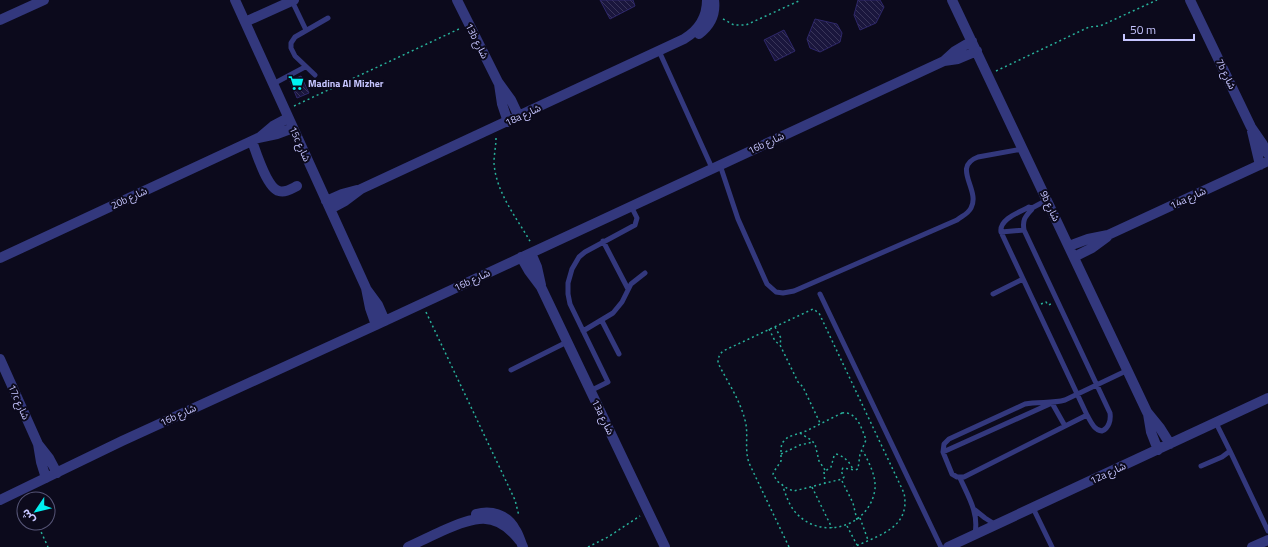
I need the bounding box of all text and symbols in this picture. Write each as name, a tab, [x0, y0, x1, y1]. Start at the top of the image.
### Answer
scale bar	[1124, 16, 1194, 42]
text: 50 m	[1130, 20, 1156, 39]
street label: 13b شارع	[462, 21, 492, 62]
street label: 7b شارع	[1212, 56, 1240, 92]
supermarket icon: Madina Al Mizher	[287, 74, 305, 92]
place label: Madina Al Mizher	[308, 76, 384, 91]
street label: 18a شارع	[503, 100, 543, 130]
street label: 15c شارع	[286, 124, 314, 164]
street label: 16b شارع	[746, 128, 787, 158]
street label: 20b شارع	[109, 183, 150, 213]
street label: 14a شارع	[1168, 183, 1208, 213]
street label: 9b شارع	[1036, 188, 1064, 224]
street label: 16b شارع	[452, 265, 493, 295]
street label: 17c شارع	[5, 382, 33, 422]
street label: 13a شارع	[588, 397, 618, 437]
street label: 16b شارع	[158, 400, 199, 430]
street label: 12a شارع	[1088, 458, 1128, 488]
north arrow	[16, 491, 56, 531]
text: ش	[17, 506, 39, 528]

